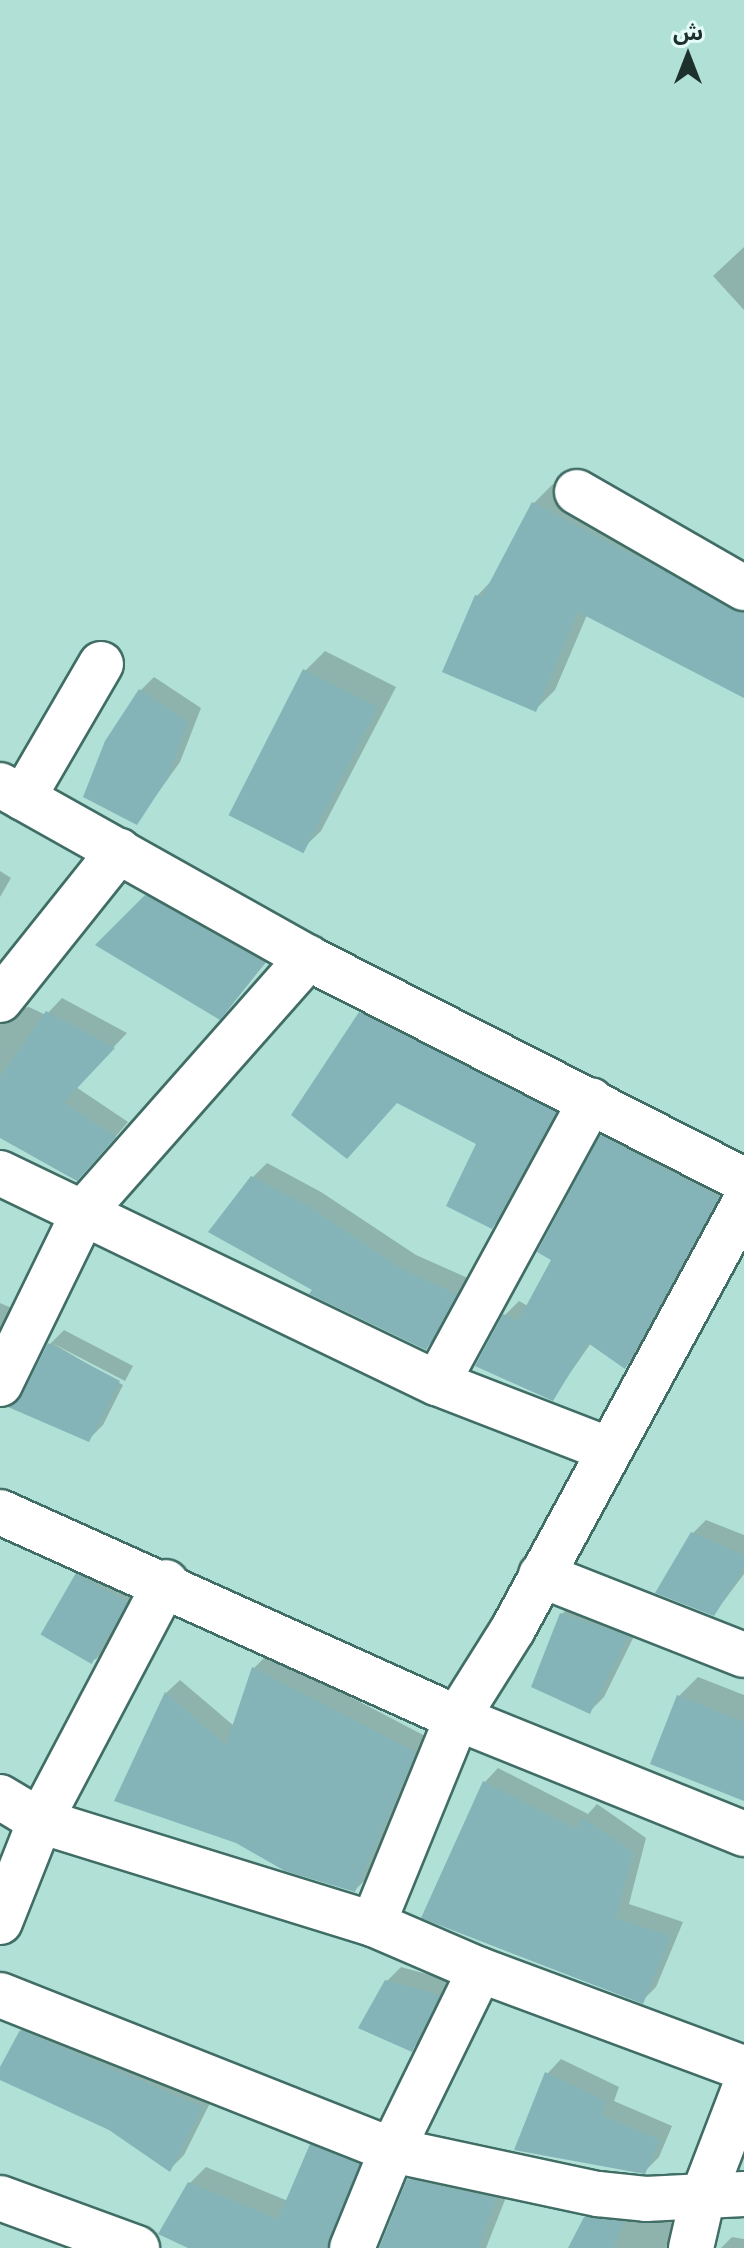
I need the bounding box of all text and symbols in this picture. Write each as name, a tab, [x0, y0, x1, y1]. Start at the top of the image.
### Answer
north arrow	[648, 16, 728, 96]
text: ش	[673, 17, 703, 47]

